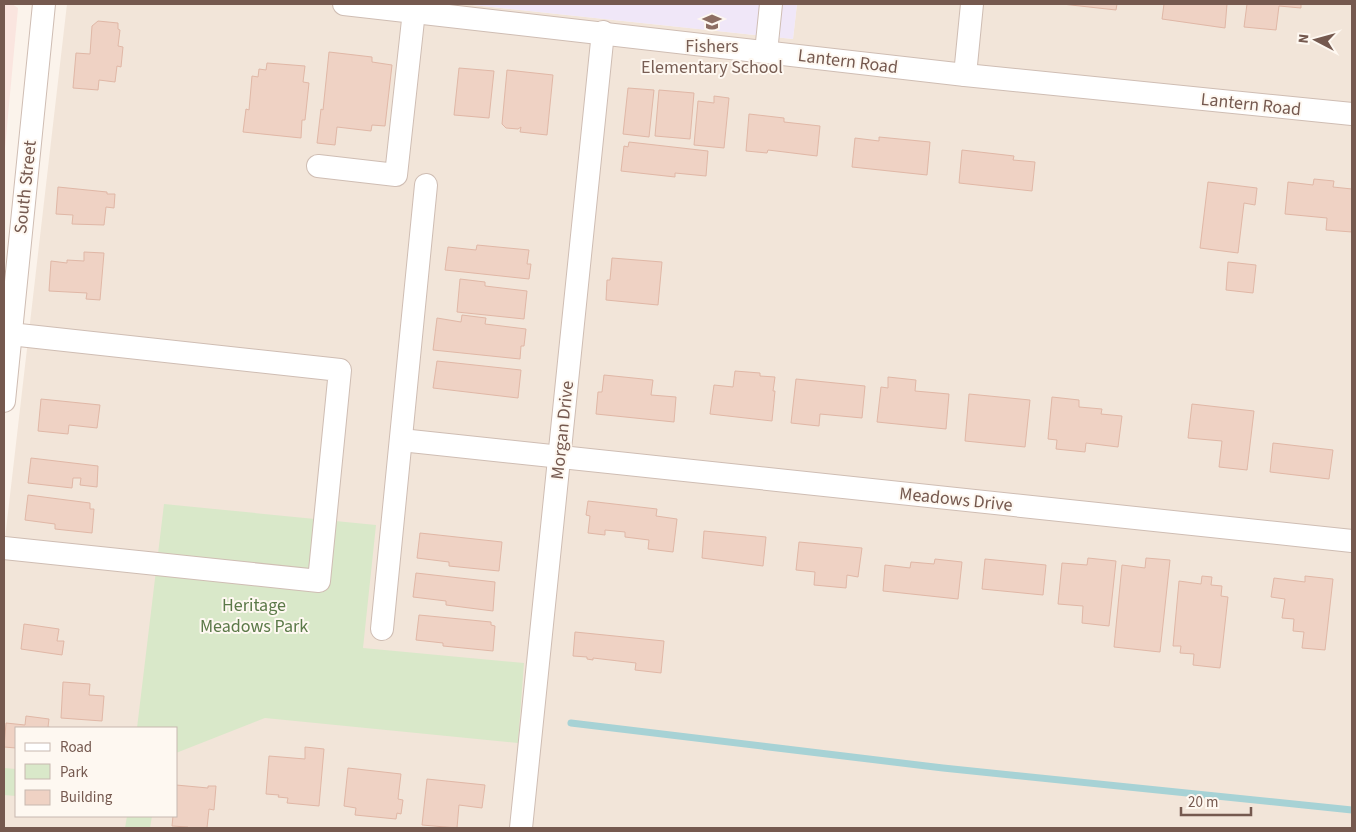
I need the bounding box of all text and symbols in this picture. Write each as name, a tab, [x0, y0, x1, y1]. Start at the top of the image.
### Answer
school or university icon: Fishers Elementary School	[701, 11, 723, 33]
north arrow	[1291, 15, 1341, 65]
text: N	[1294, 33, 1314, 44]
place label: Fishers Elementary School	[641, 34, 783, 80]
street label: Lantern Road	[796, 43, 899, 80]
street label: Lantern Road	[1200, 87, 1302, 122]
street label: South Street	[8, 139, 43, 235]
street label: Morgan Drive	[545, 379, 580, 481]
street label: Meadows Drive	[898, 481, 1014, 518]
park label: Heritage Meadows Park	[200, 593, 308, 639]
legend	[15, 727, 178, 817]
text: Road	[60, 737, 92, 758]
text: Park	[60, 762, 89, 783]
scale bar	[1181, 784, 1251, 816]
text: Building	[60, 787, 113, 808]
text: 20 m	[1188, 792, 1218, 813]

